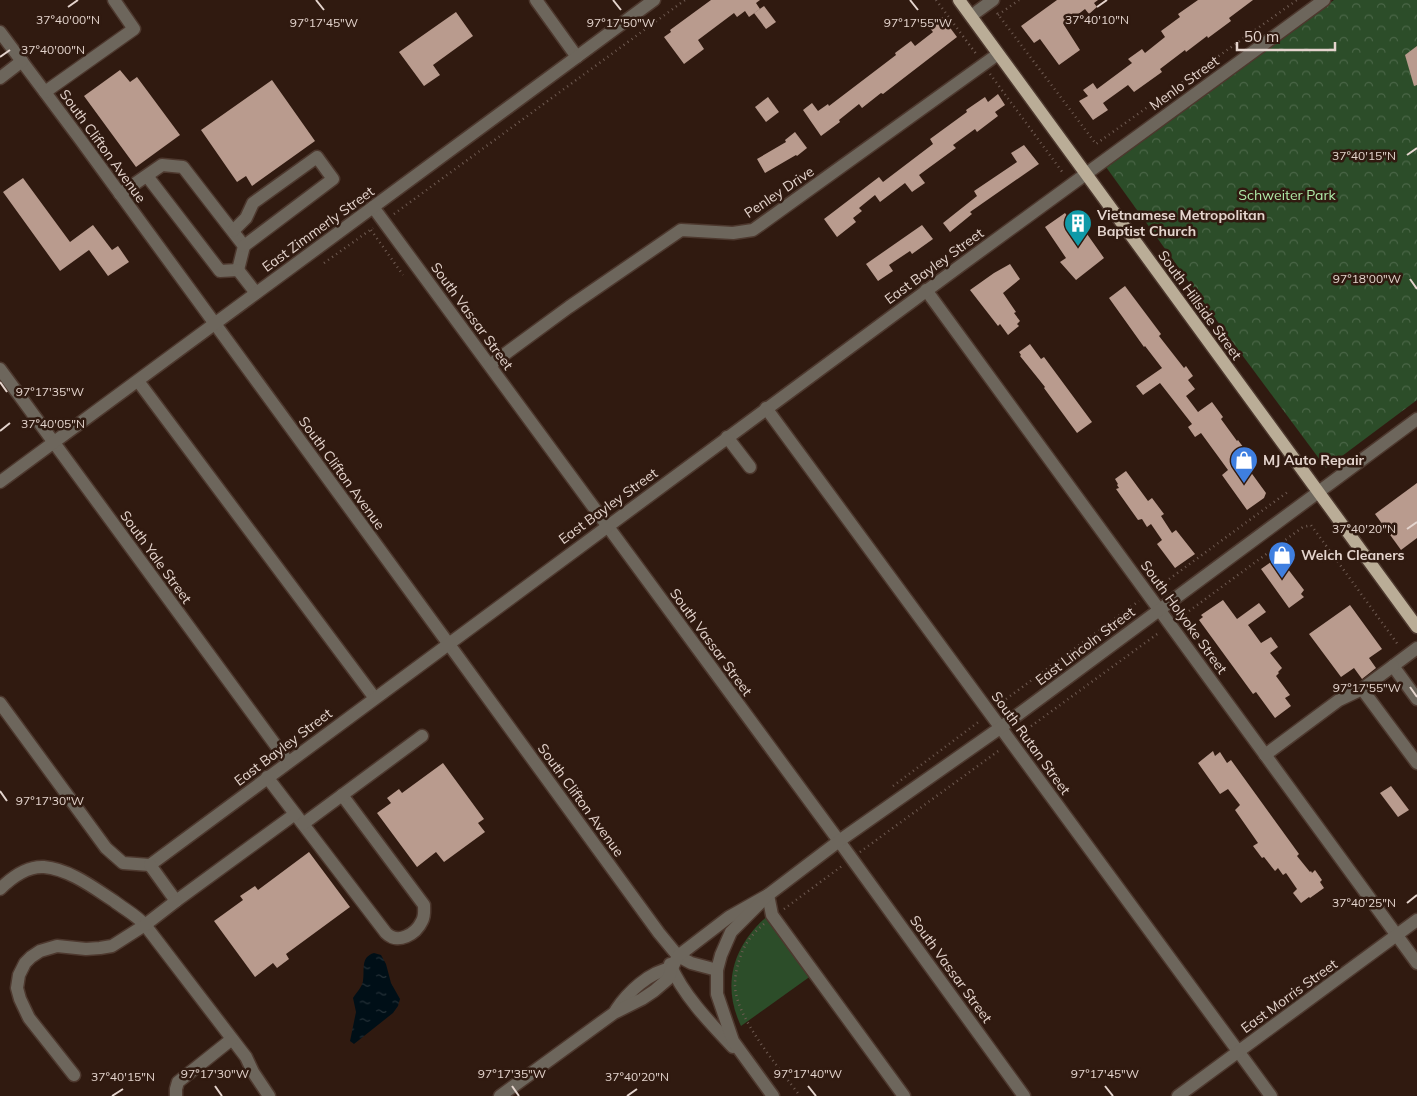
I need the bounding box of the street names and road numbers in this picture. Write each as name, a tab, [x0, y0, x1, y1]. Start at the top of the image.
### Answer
street label: Menlo Street	[1146, 52, 1222, 114]
street label: South Clifton Avenue	[56, 86, 150, 206]
street label: Penley Drive	[741, 162, 817, 222]
street label: East Zimmerly Street	[258, 182, 378, 276]
street label: East Bayley Street	[881, 224, 987, 308]
street label: South Hillside Street	[1154, 247, 1246, 363]
street label: South Vassar Street	[427, 259, 517, 373]
street label: South Clifton Avenue	[295, 413, 389, 533]
street label: East Bayley Street	[555, 464, 661, 548]
street label: South Yale Street	[116, 507, 196, 607]
street label: South Holyoke Street	[1137, 557, 1231, 677]
street label: South Vassar Street	[666, 585, 756, 699]
street label: East Lincoln Street	[1032, 603, 1138, 689]
street label: South Rutan Street	[988, 688, 1075, 798]
street label: East Bayley Street	[231, 704, 336, 790]
street label: South Clifton Avenue	[534, 740, 628, 860]
street label: South Vassar Street	[906, 912, 996, 1026]
street label: East Morris Street	[1237, 955, 1341, 1037]

